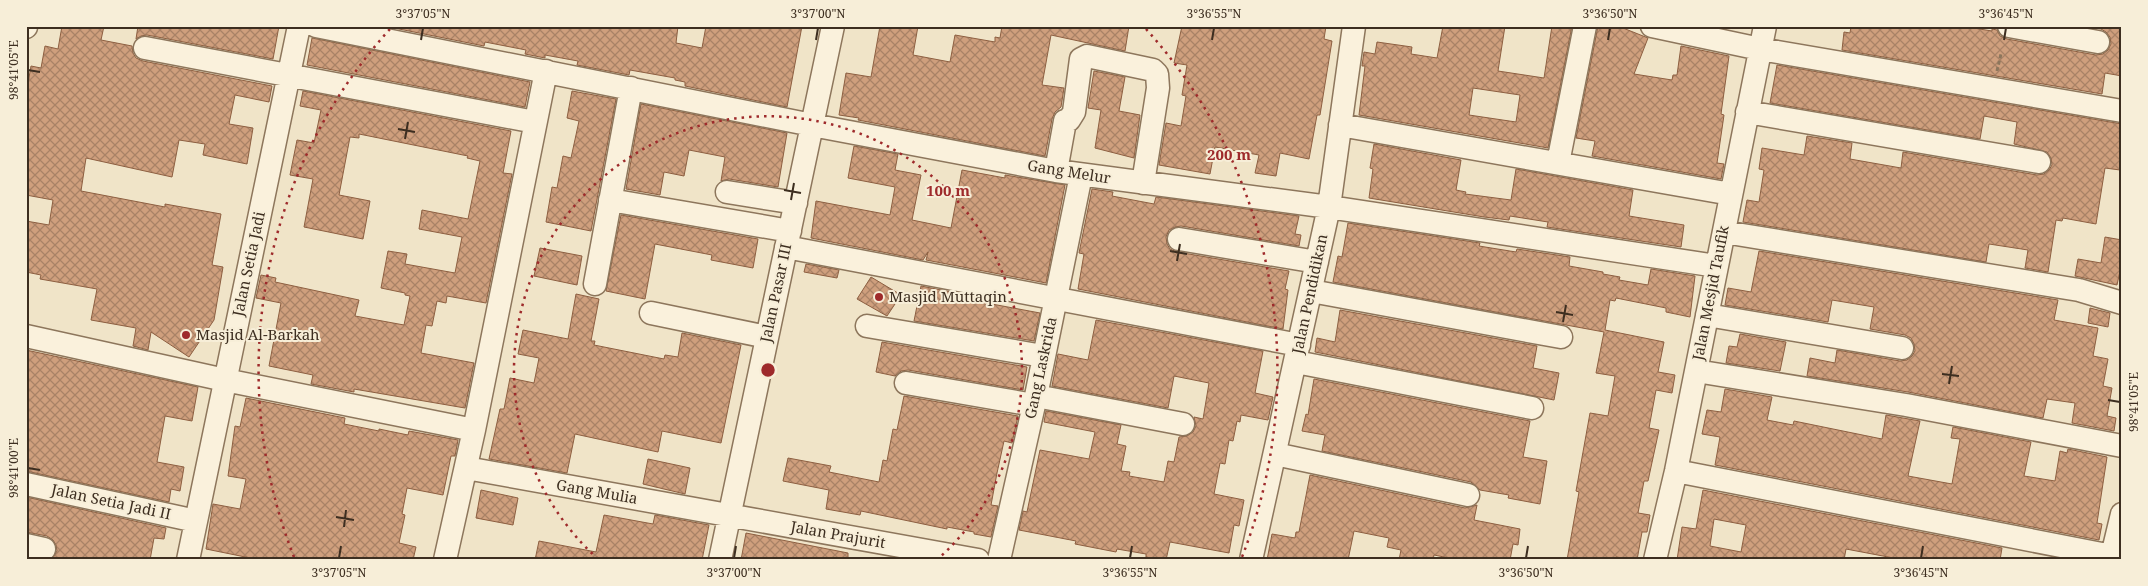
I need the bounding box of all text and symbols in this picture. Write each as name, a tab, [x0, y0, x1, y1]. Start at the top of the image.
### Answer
text: 3°37'05"N	[395, 5, 451, 22]
text: 3°37'00"N	[790, 5, 846, 22]
text: 3°36'55"N	[1186, 5, 1242, 22]
text: 3°36'50"N	[1582, 5, 1638, 22]
text: 3°36'45"N	[1978, 5, 2034, 22]
text: 98°41'05"E	[5, 40, 22, 100]
text: 200 m	[1207, 144, 1251, 164]
street label: Gang Melur	[1026, 155, 1112, 187]
text: 100 m	[926, 180, 970, 200]
street label: Jalan Setia Jadi	[227, 209, 269, 319]
street label: Jalan Mesjid Taufik	[1687, 223, 1733, 363]
street label: Jalan Pendidikan	[1286, 232, 1332, 357]
street label: Jalan Pasar III	[755, 241, 795, 345]
place label: Masjid Muttaqin	[889, 286, 1007, 306]
marker: Masjid Muttaqin	[873, 291, 885, 303]
street label: Gang Laskrida	[1019, 315, 1061, 421]
place label: Masjid Al-Barkah	[196, 324, 320, 344]
marker: Masjid Al-Barkah	[180, 329, 192, 341]
centre of rings	[759, 361, 777, 379]
text: 98°41'05"E	[2125, 372, 2142, 432]
text: 98°41'00"E	[5, 438, 22, 498]
street label: Gang Mulia	[555, 474, 639, 508]
street label: Jalan Setia Jadi II	[49, 478, 173, 523]
street label: Jalan Prajurit	[788, 516, 887, 552]
text: 3°37'05"N	[311, 564, 367, 581]
text: 3°37'00"N	[706, 564, 762, 581]
text: 3°36'55"N	[1102, 564, 1158, 581]
text: 3°36'50"N	[1498, 564, 1554, 581]
text: 3°36'45"N	[1893, 564, 1949, 581]

